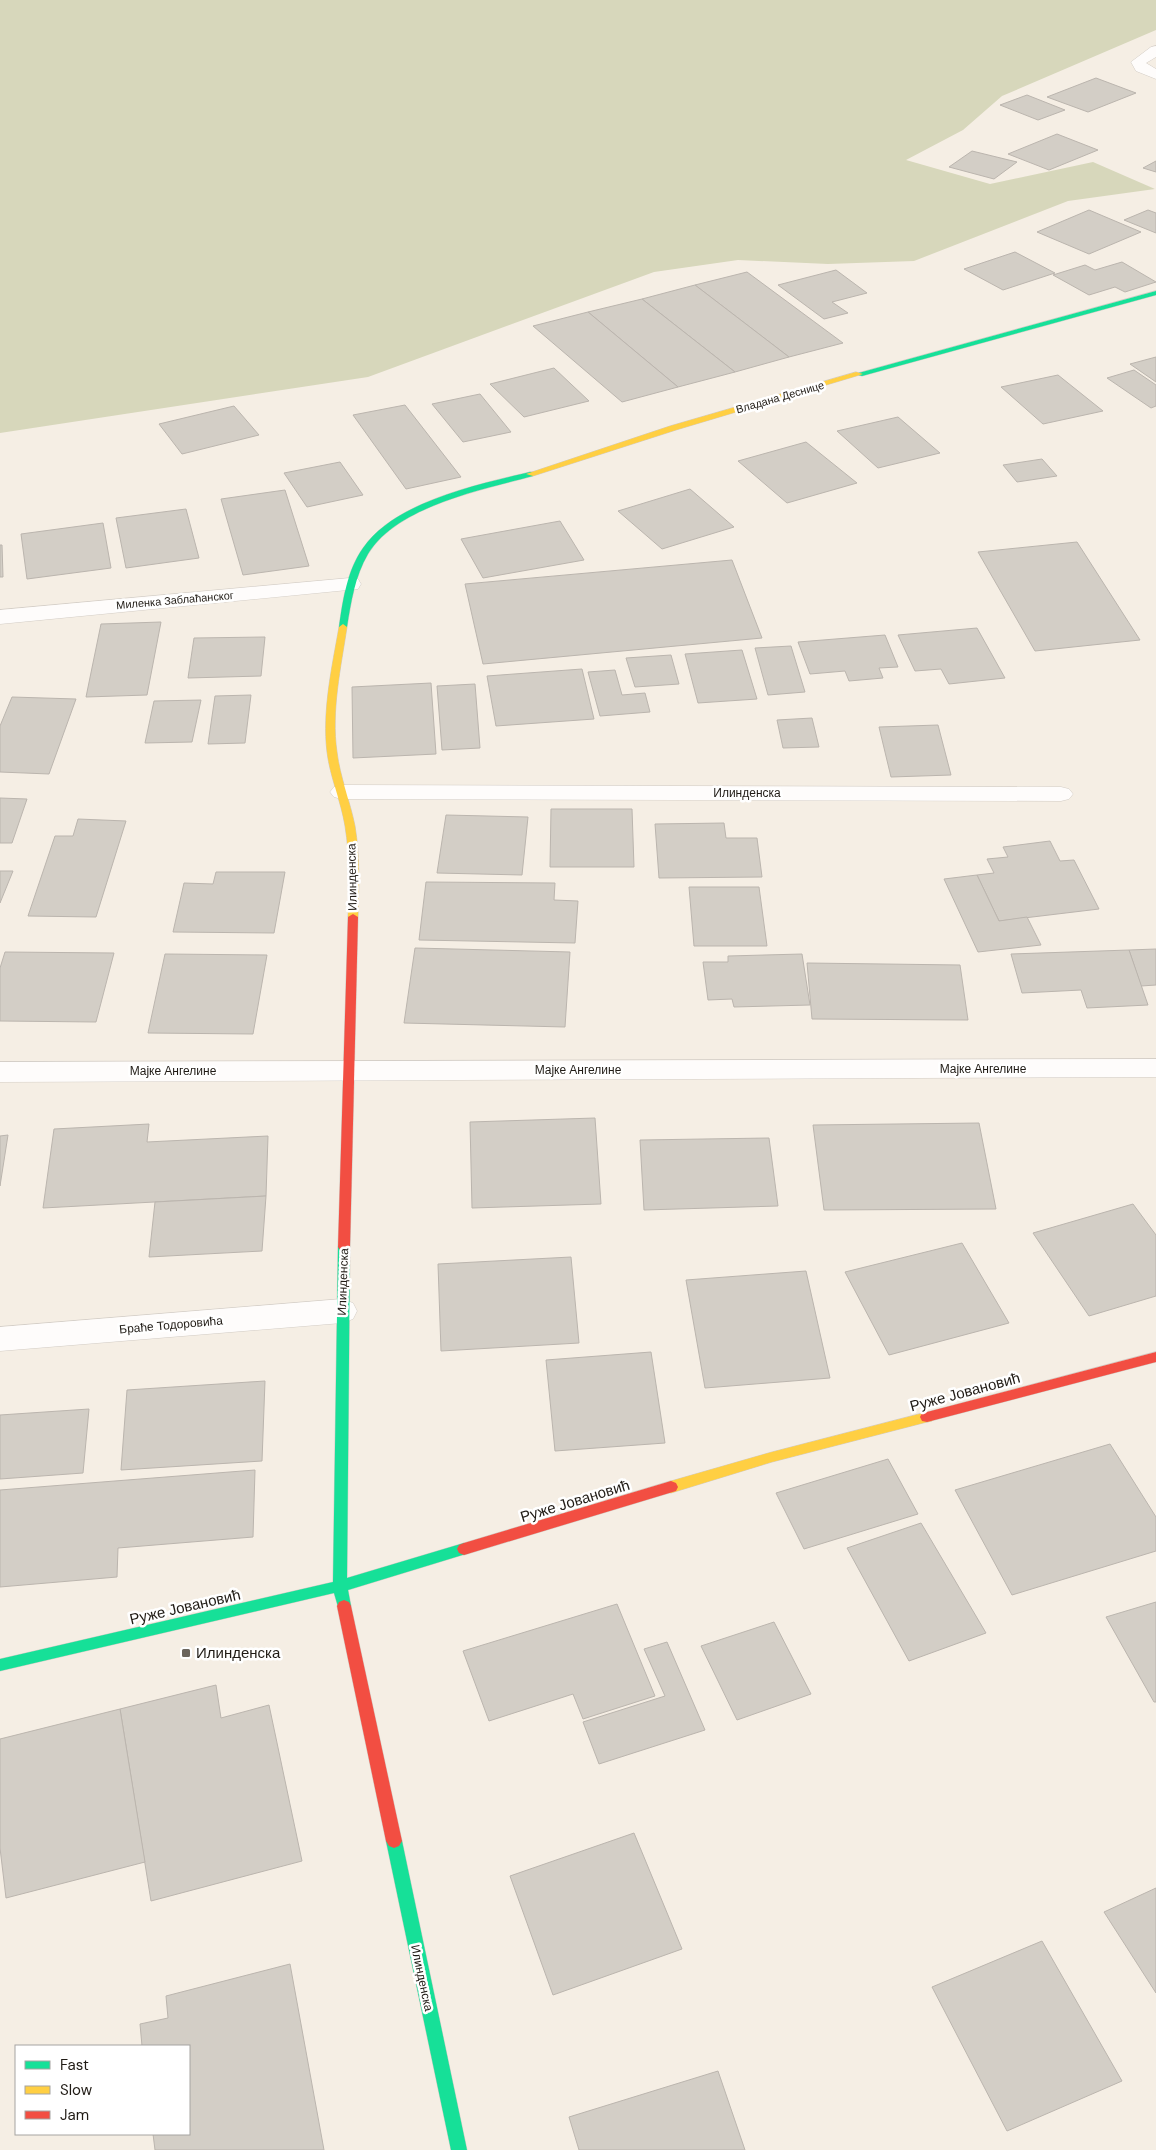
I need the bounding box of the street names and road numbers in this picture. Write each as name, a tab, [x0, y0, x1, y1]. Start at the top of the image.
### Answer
street label: Владана Деснице	[734, 378, 826, 416]
street label: Миленка Заблаћанског	[116, 588, 234, 612]
street label: Илинденска	[713, 785, 781, 801]
street label: Илинденска	[343, 843, 361, 911]
street label: Мајке Ангелине	[940, 1061, 1027, 1077]
street label: Мајке Ангелине	[535, 1062, 622, 1078]
street label: Мајке Ангелине	[130, 1063, 217, 1079]
street label: Илинденска	[334, 1248, 352, 1316]
street label: Браће Тодоровића	[118, 1312, 224, 1338]
street label: Руже Јовановић	[908, 1368, 1022, 1416]
street label: Руже Јовановић	[518, 1475, 632, 1527]
street label: Руже Јовановић	[128, 1585, 242, 1629]
street label: Илинденска	[407, 1943, 437, 2013]

